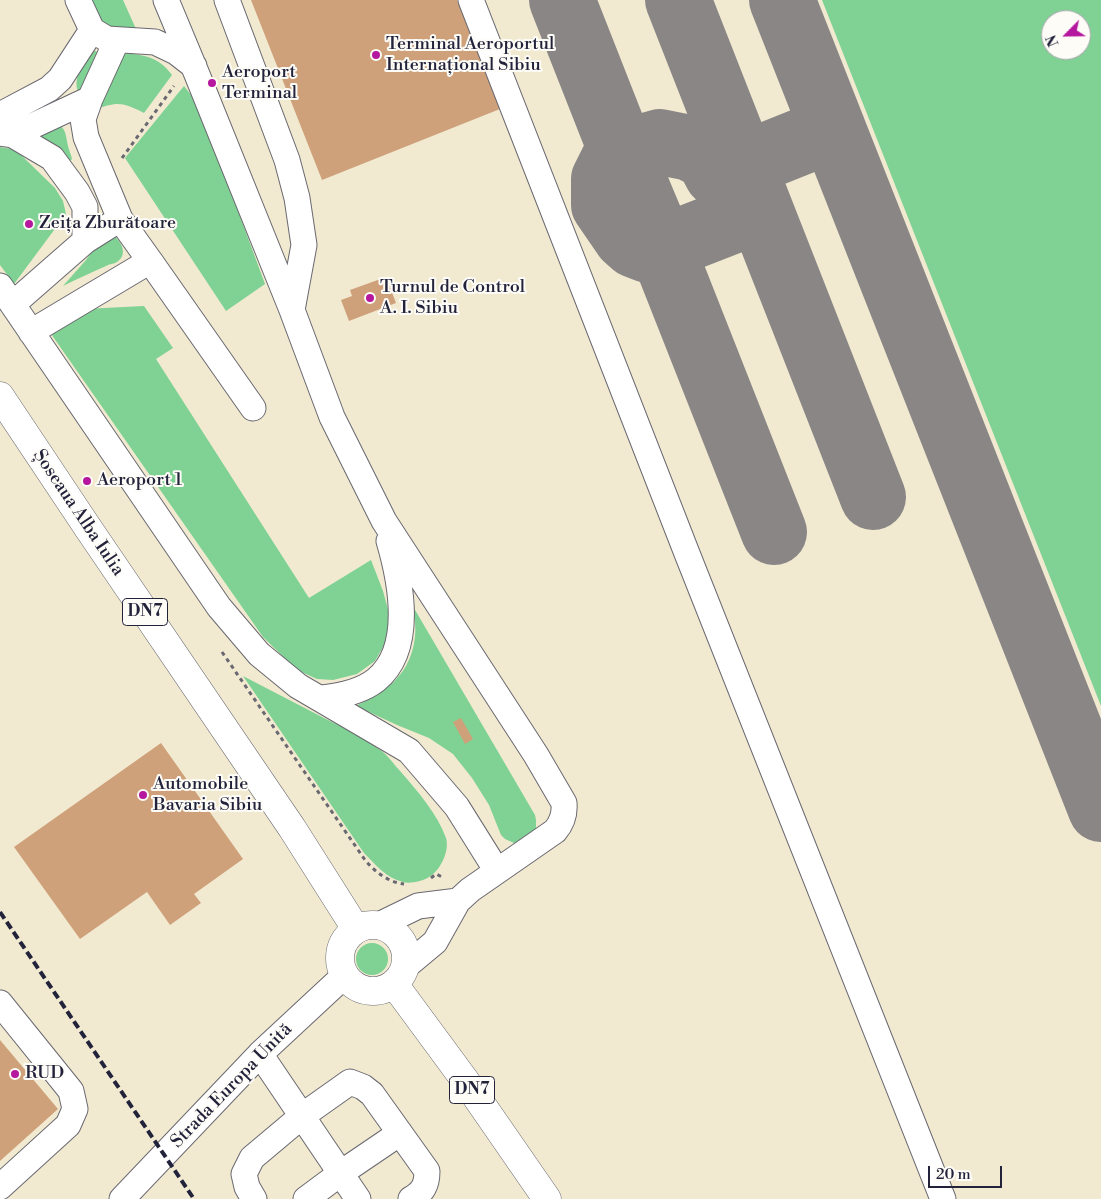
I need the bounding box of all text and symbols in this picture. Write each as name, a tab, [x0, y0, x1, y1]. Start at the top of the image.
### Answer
north arrow	[1041, 10, 1091, 60]
text: N	[1043, 32, 1064, 49]
place label: Terminal Aeroportul Internațional Sibiu	[386, 34, 554, 76]
marker: Terminal Aeroportul Internațional Sibiu	[370, 49, 382, 61]
place label: Aeroport Terminal	[222, 62, 297, 104]
marker: Aeroport Terminal	[206, 77, 218, 89]
place label: Zeița Zburătoare	[39, 213, 176, 235]
marker: Zeița Zburătoare	[23, 218, 35, 230]
place label: Turnul de Control A. I. Sibiu	[380, 277, 525, 320]
marker: Turnul de Control A. I. Sibiu	[364, 292, 376, 304]
street label: Șoseaua Alba Iulia	[28, 446, 128, 580]
place label: Aeroport 1	[97, 470, 182, 492]
marker: Aeroport 1	[81, 475, 93, 487]
road number: DN7	[122, 598, 168, 626]
place label: Automobile Bavaria Sibiu	[153, 774, 262, 816]
marker: Automobile Bavaria Sibiu	[137, 789, 149, 801]
street label: Strada Europa Unită	[167, 1019, 297, 1153]
place label: RUD	[25, 1063, 64, 1085]
marker: RUD	[9, 1068, 21, 1080]
road number: DN7	[450, 1076, 494, 1104]
scale bar	[931, 1156, 1005, 1188]
text: 20 m	[936, 1165, 971, 1184]

